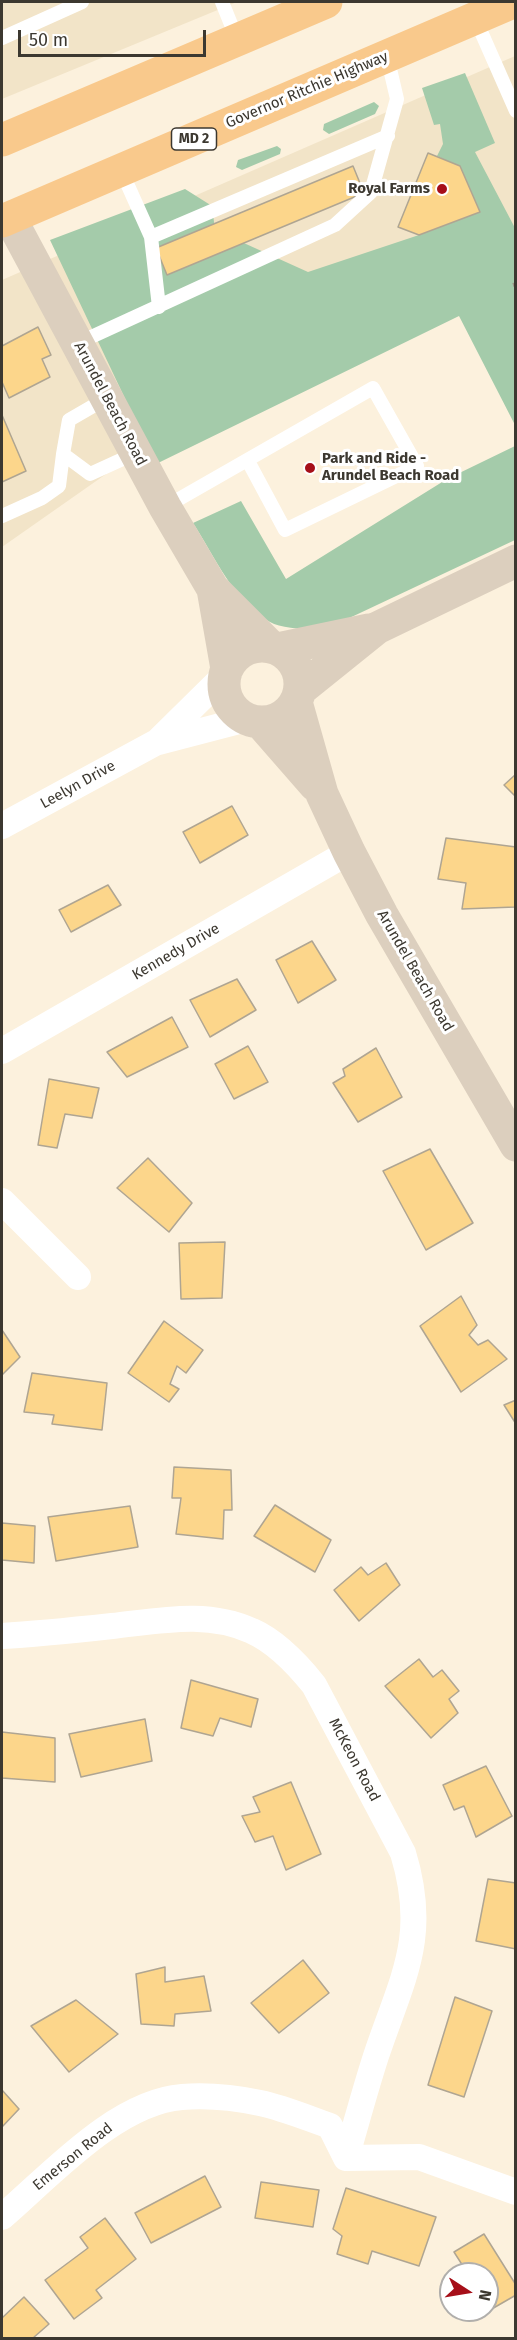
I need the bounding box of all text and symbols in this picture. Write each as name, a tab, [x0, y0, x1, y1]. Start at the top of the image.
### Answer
scale bar	[21, 18, 208, 56]
text: 50 m	[29, 29, 68, 51]
street label: Governor Ritchie Highway	[223, 48, 391, 132]
road number: MD 2	[172, 128, 216, 150]
place label: Royal Farms	[348, 180, 430, 198]
marker: Royal Farms	[435, 182, 449, 196]
street label: Arundel Beach Road	[70, 339, 150, 469]
place label: Park and Ride - Arundel Beach Road	[322, 450, 459, 485]
marker: Park and Ride - Arundel Beach Road	[303, 461, 317, 475]
street label: Leelyn Drive	[37, 757, 119, 813]
street label: Arundel Beach Road	[373, 907, 457, 1035]
street label: Kennedy Drive	[129, 920, 223, 984]
street label: McKeon Road	[325, 1715, 383, 1805]
street label: Emerson Road	[29, 2119, 117, 2195]
north arrow	[439, 2262, 499, 2322]
text: N	[475, 2288, 496, 2303]

